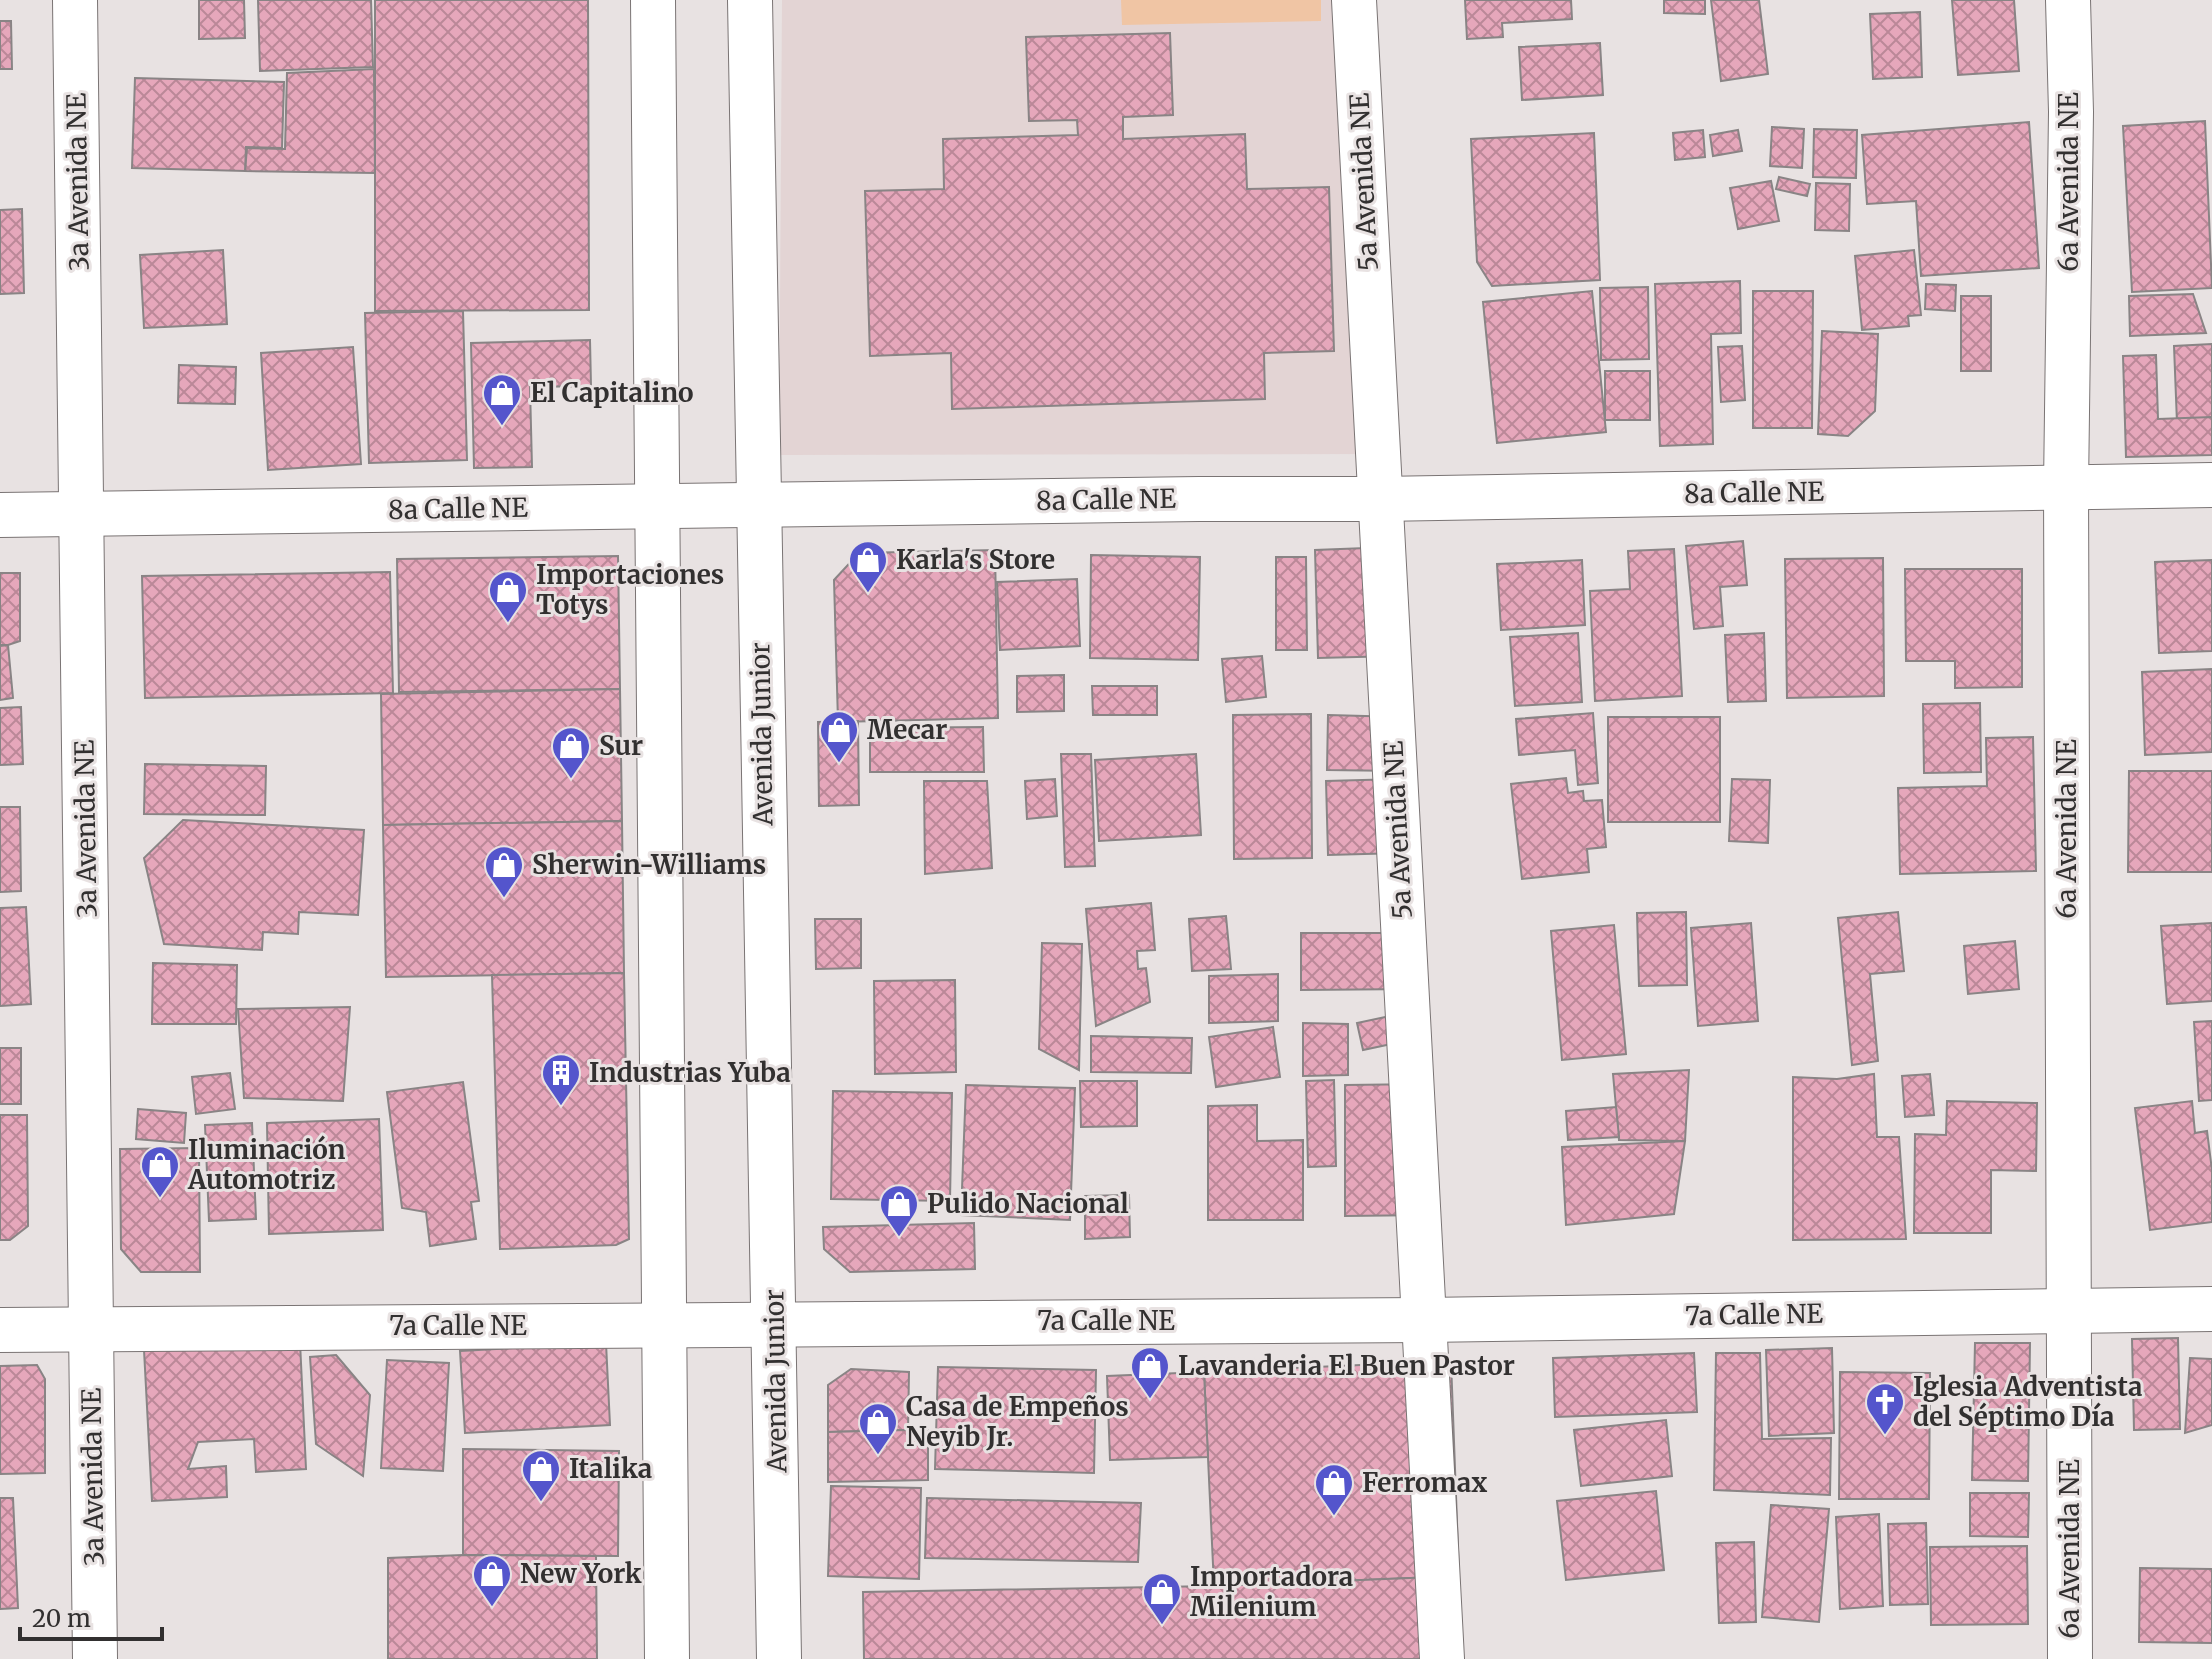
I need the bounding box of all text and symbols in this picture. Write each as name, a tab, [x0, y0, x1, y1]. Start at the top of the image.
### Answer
street label: 3a Avenida NE	[59, 92, 96, 271]
street label: 5a Avenida NE	[1342, 92, 1385, 272]
street label: 6a Avenida NE	[2052, 92, 2085, 272]
shop icon: El Capitalino	[481, 372, 523, 427]
place label: El Capitalino	[530, 376, 694, 409]
street label: 8a Calle NE	[1684, 475, 1825, 510]
street label: 8a Calle NE	[1036, 482, 1177, 517]
street label: 8a Calle NE	[388, 491, 529, 526]
shop icon: Karla's Store	[847, 539, 889, 594]
place label: Karla's Store	[896, 543, 1055, 576]
place label: Importaciones Totys	[536, 558, 724, 621]
shop icon: Importaciones Totys	[487, 569, 529, 624]
street label: Avenida Junior	[743, 642, 780, 827]
shop icon: Mecar	[818, 709, 860, 764]
place label: Mecar	[867, 713, 947, 746]
shop icon: Sur	[550, 725, 592, 780]
place label: Sur	[599, 729, 643, 762]
street label: 3a Avenida NE	[67, 739, 104, 918]
street label: 6a Avenida NE	[2050, 739, 2083, 919]
street label: 5a Avenida NE	[1376, 740, 1419, 920]
shop icon: Sherwin-Williams	[483, 844, 525, 899]
place label: Sherwin-Williams	[532, 848, 766, 881]
building icon: Industrias Yuba	[540, 1052, 582, 1107]
place label: Industrias Yuba	[589, 1056, 791, 1089]
place label: Iluminación Automotriz	[187, 1133, 346, 1196]
shop icon: Iluminación Automotriz	[139, 1144, 181, 1199]
shop icon: Pulido Nacional	[878, 1183, 920, 1238]
place label: Pulido Nacional	[927, 1187, 1129, 1220]
street label: Avenida Junior	[757, 1289, 794, 1474]
street label: 7a Calle NE	[1685, 1297, 1824, 1332]
street label: 7a Calle NE	[1037, 1304, 1175, 1337]
street label: 7a Calle NE	[389, 1309, 527, 1342]
shop icon: Lavanderia El Buen Pastor	[1129, 1345, 1171, 1400]
place label: Lavanderia El Buen Pastor	[1178, 1349, 1515, 1382]
place label: Iglesia Adventista del Séptimo Día	[1913, 1370, 2142, 1433]
church icon: Iglesia Adventista del Séptimo Día	[1864, 1381, 1906, 1436]
street label: 3a Avenida NE	[74, 1387, 111, 1566]
place label: Casa de Empeños Neyib Jr.	[906, 1390, 1129, 1453]
shop icon: Casa de Empeños Neyib Jr.	[857, 1401, 899, 1456]
shop icon: Italika	[520, 1448, 562, 1503]
place label: Italika	[569, 1452, 652, 1485]
street label: 6a Avenida NE	[2053, 1459, 2086, 1639]
shop icon: Ferromax	[1313, 1462, 1355, 1517]
place label: Ferromax	[1362, 1466, 1487, 1499]
shop icon: New York	[471, 1553, 513, 1608]
place label: New York	[520, 1557, 642, 1590]
place label: Importadora Milenium	[1190, 1560, 1353, 1623]
shop icon: Importadora Milenium	[1141, 1571, 1183, 1626]
scale bar	[20, 1591, 162, 1641]
text: 20 m	[32, 1603, 91, 1634]

